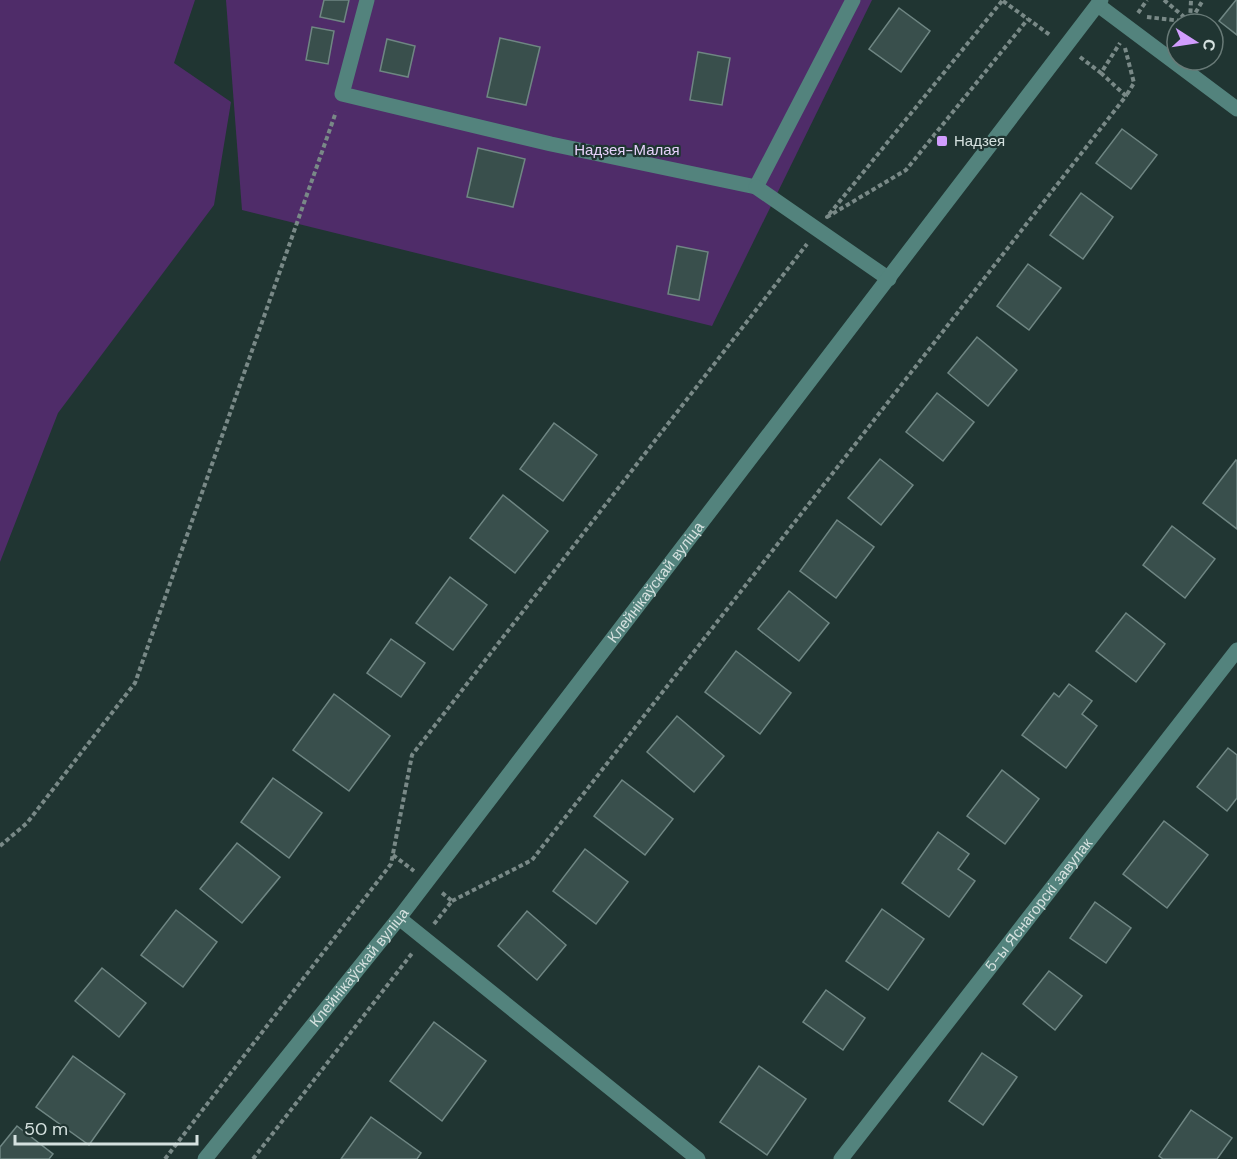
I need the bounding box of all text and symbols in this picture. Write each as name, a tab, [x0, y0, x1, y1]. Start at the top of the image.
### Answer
north arrow	[1165, 12, 1225, 72]
text: С	[1198, 37, 1221, 53]
place label: Надзея	[954, 131, 1005, 151]
marker: Надзея	[935, 134, 949, 148]
park label: Надзея-Малая	[574, 140, 680, 160]
street label: Клейнікаўскай вуліца	[603, 517, 709, 647]
street label: 5-ы Яснагорскі завулак	[980, 834, 1097, 976]
street label: Клейнікаўскай вуліца	[305, 903, 414, 1031]
scale bar	[15, 1108, 196, 1146]
text: 50 m	[24, 1117, 68, 1141]

